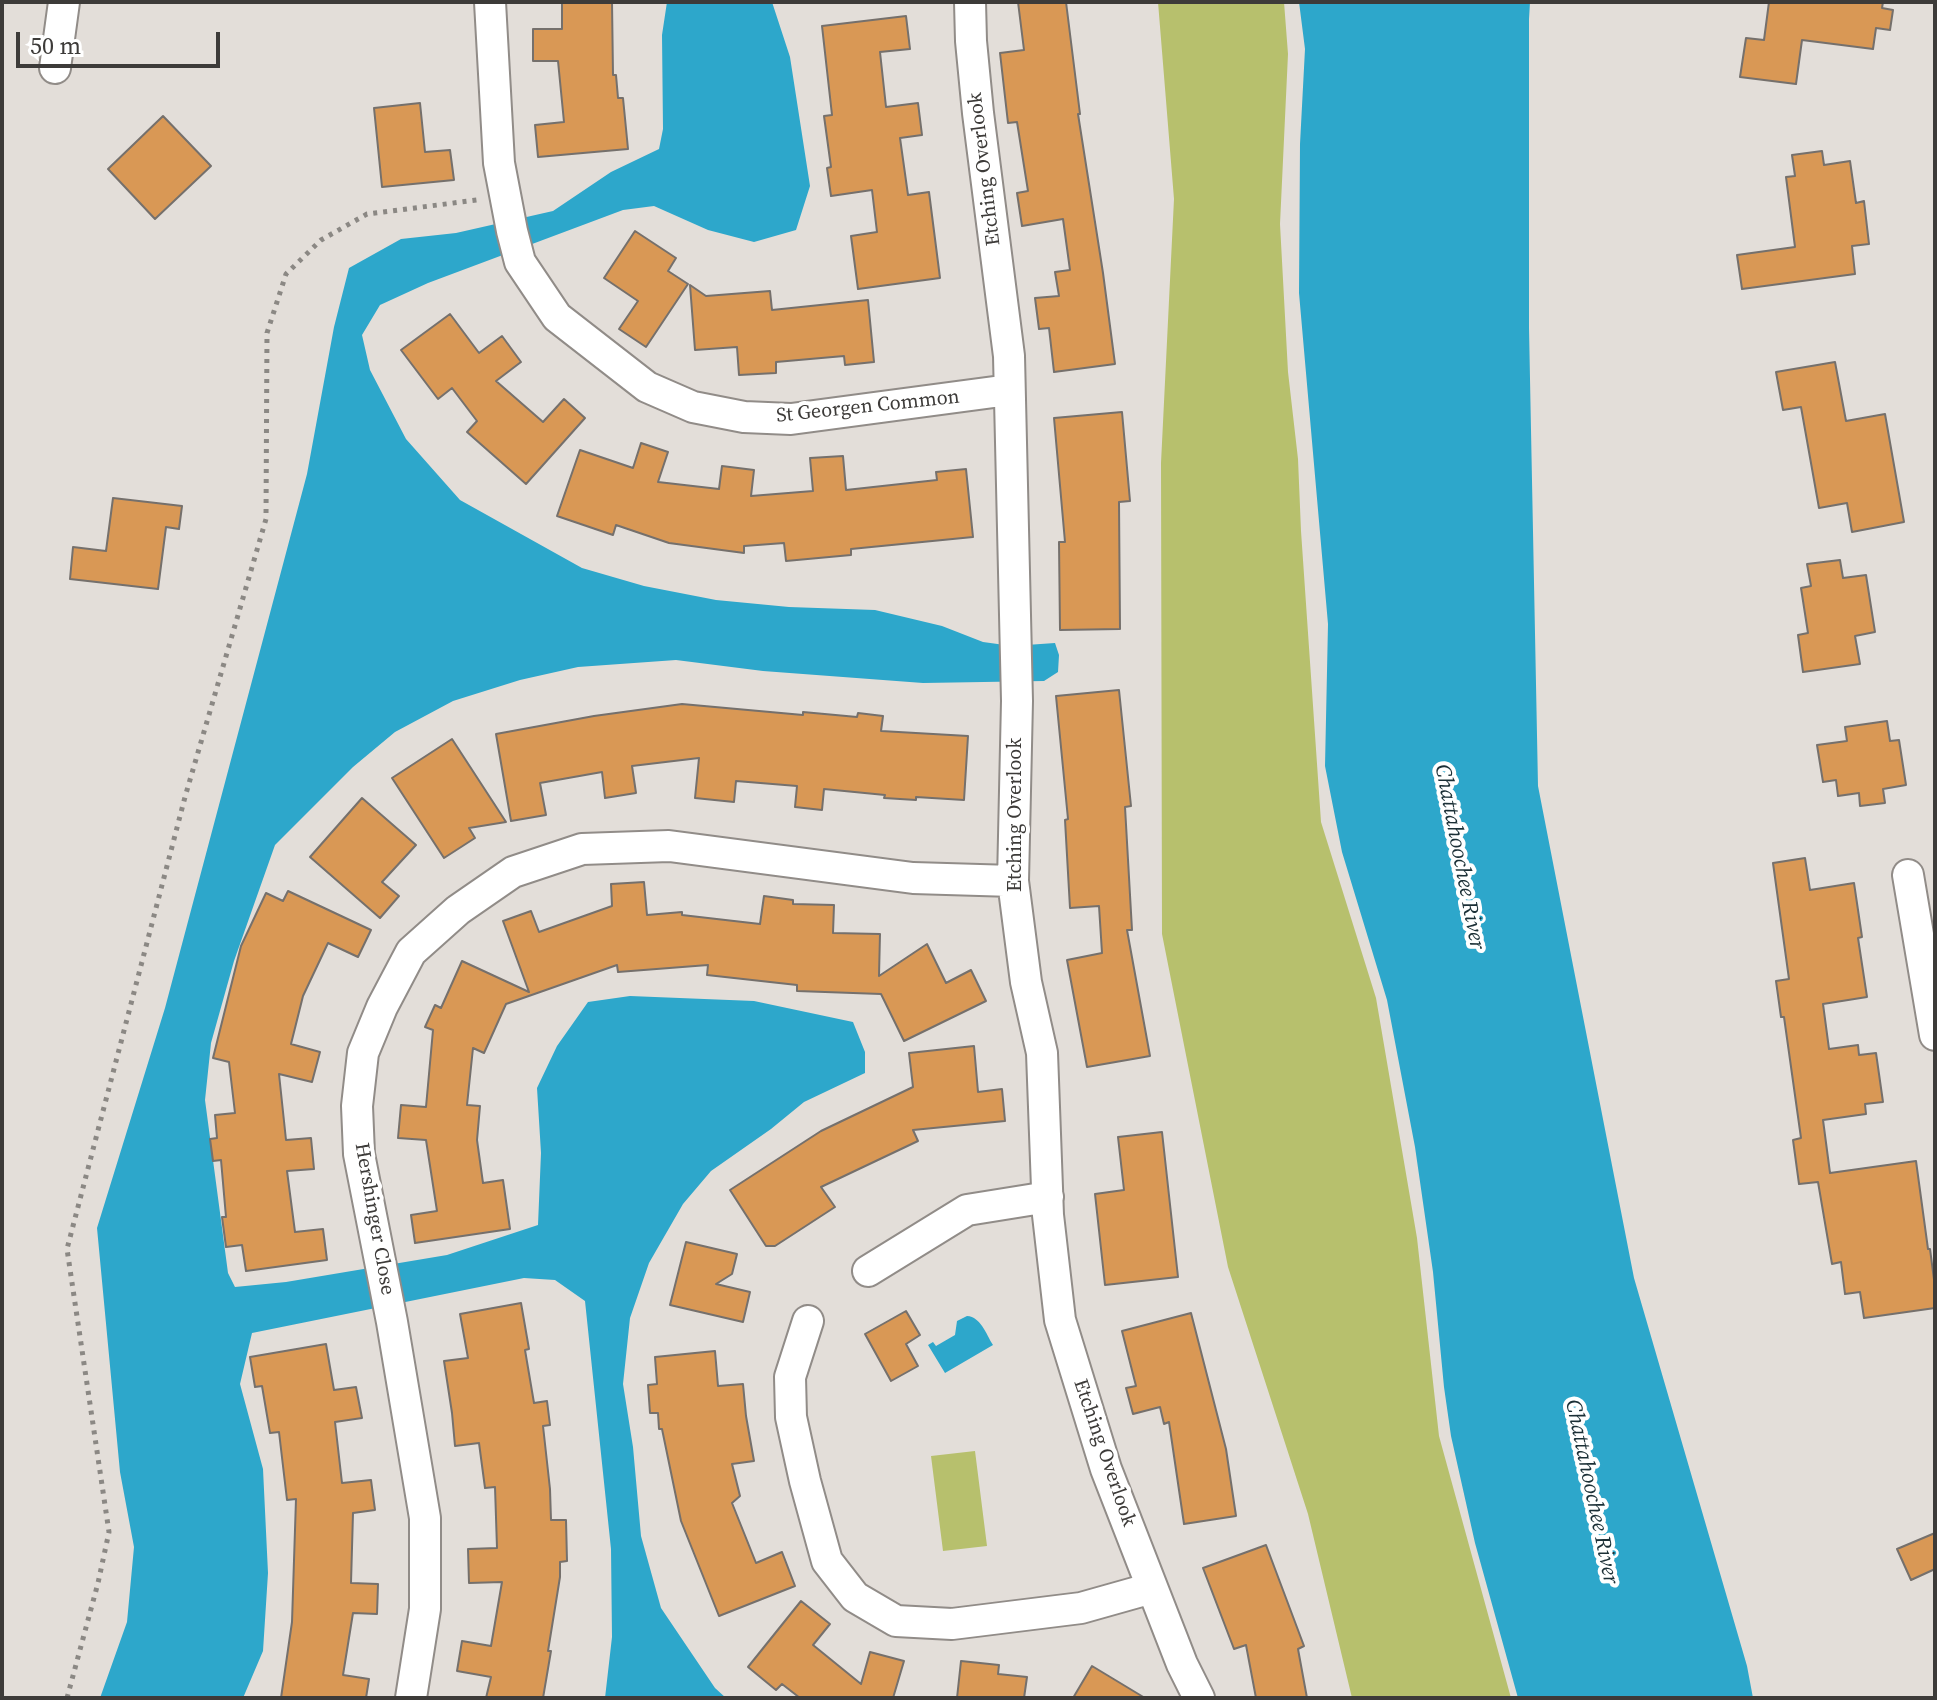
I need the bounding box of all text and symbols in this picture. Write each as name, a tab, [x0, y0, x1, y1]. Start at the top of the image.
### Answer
scale bar	[20, 16, 224, 66]
text: 50 m	[30, 29, 81, 62]
street label: Etching Overlook	[964, 91, 1006, 247]
street label: St Georgen Common	[775, 385, 961, 429]
street label: Etching Overlook	[1004, 738, 1028, 892]
water label: Chattahoochee River	[1428, 762, 1490, 952]
street label: Hershinger Close	[349, 1141, 399, 1297]
street label: Etching Overlook	[1068, 1376, 1140, 1530]
water label: Chattahoochee River	[1559, 1397, 1623, 1587]

